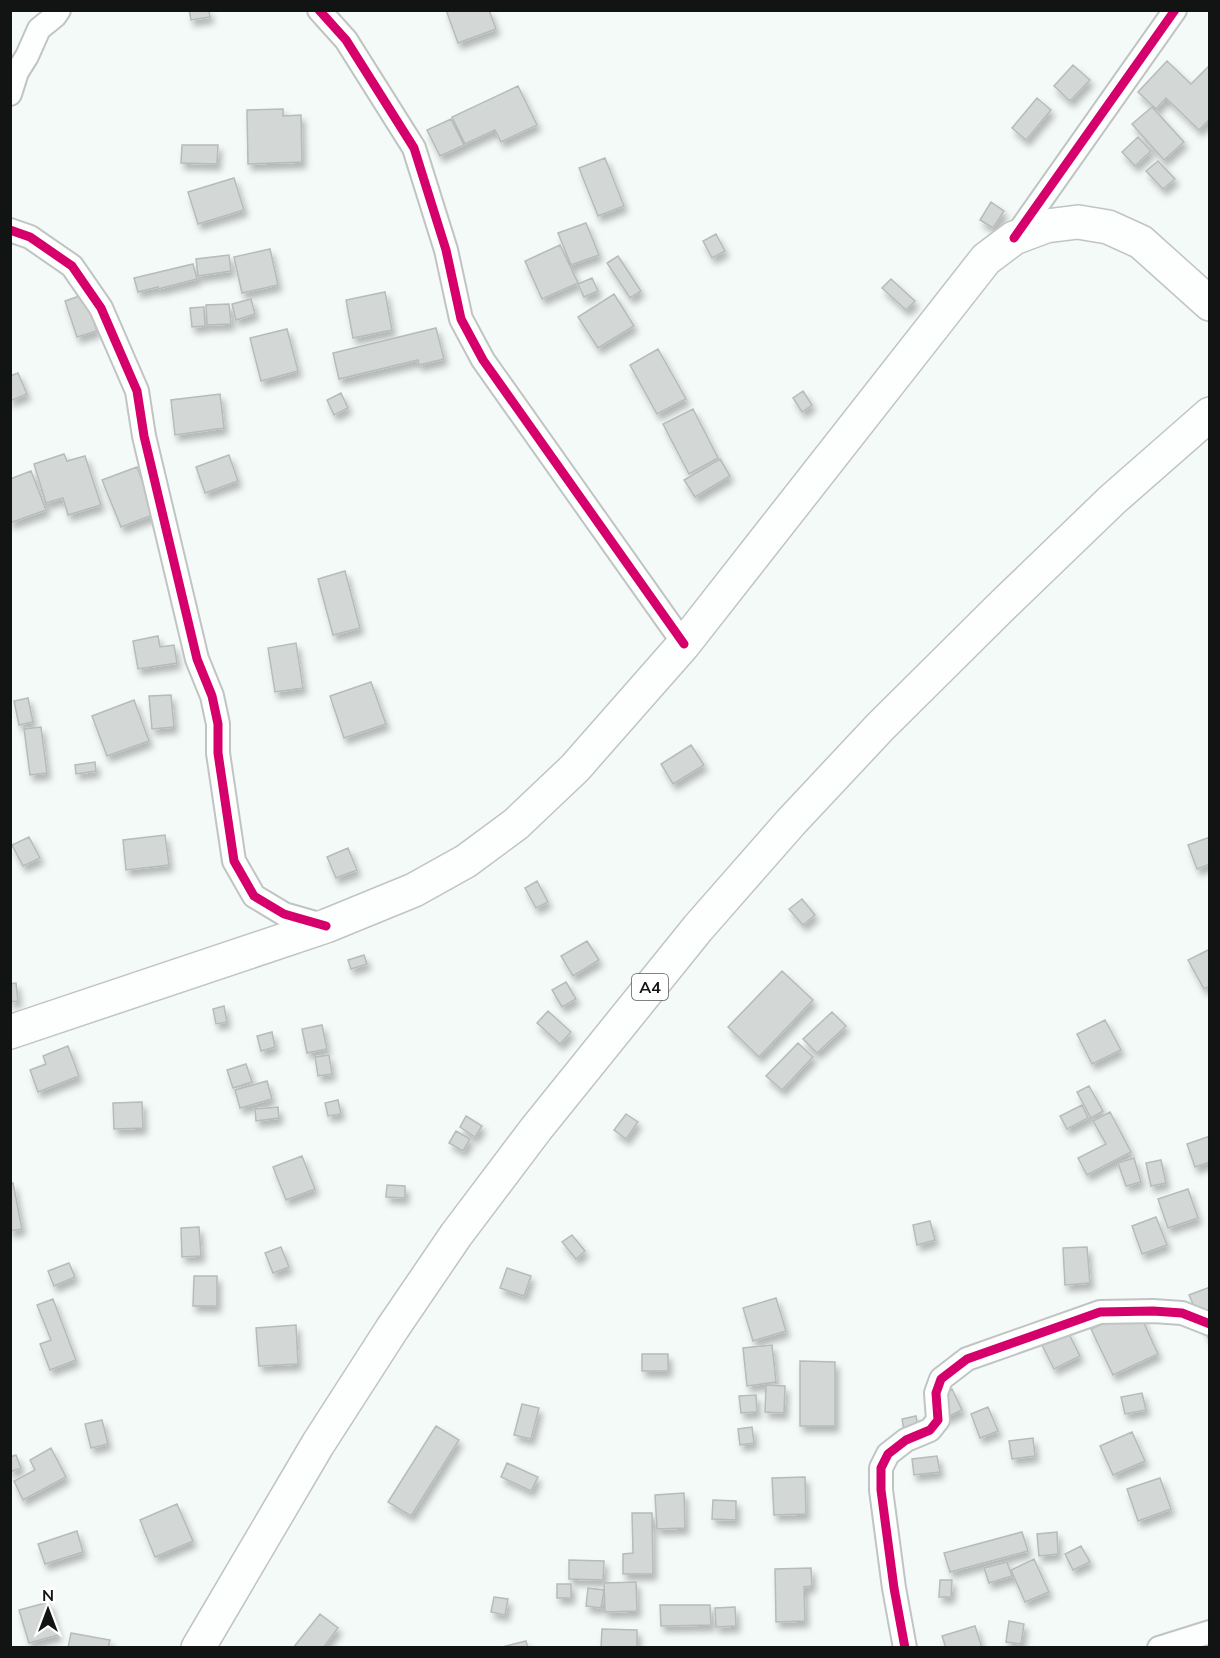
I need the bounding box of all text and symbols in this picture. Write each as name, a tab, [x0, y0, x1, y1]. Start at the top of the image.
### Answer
road number: A4	[632, 974, 668, 1000]
north arrow	[18, 1580, 78, 1640]
text: N	[42, 1585, 54, 1605]

